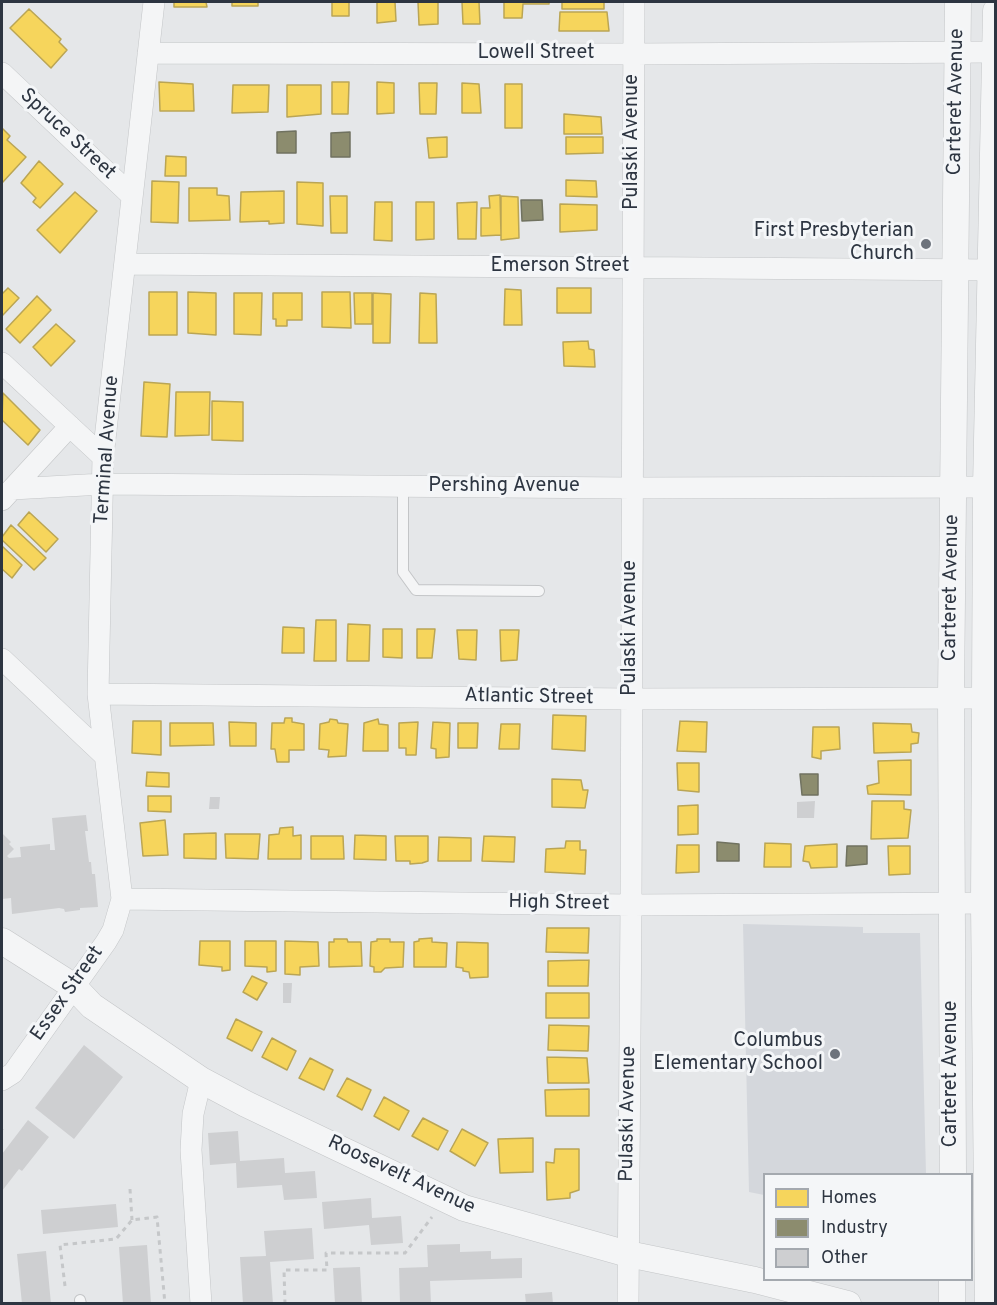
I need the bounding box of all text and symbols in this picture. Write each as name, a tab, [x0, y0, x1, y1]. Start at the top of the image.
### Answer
street label: Carteret Avenue	[944, 28, 970, 176]
street label: Lowell Street	[477, 42, 595, 66]
street label: Pulaski Avenue	[621, 74, 645, 210]
street label: Spruce Street	[14, 84, 120, 186]
place label: First Presbyterian Church	[754, 220, 914, 267]
marker: First Presbyterian Church	[919, 237, 933, 251]
street label: Emerson Street	[491, 255, 629, 279]
street label: Terminal Avenue	[91, 375, 125, 525]
street label: Pershing Avenue	[428, 475, 580, 499]
street label: Carteret Avenue	[939, 514, 965, 662]
street label: Pulaski Avenue	[619, 560, 643, 696]
street label: Atlantic Street	[464, 685, 594, 711]
street label: High Street	[508, 891, 610, 917]
street label: Essex Street	[26, 942, 110, 1046]
street label: Carteret Avenue	[940, 1000, 964, 1148]
place label: Columbus Elementary School	[653, 1030, 823, 1077]
street label: Pulaski Avenue	[616, 1046, 642, 1182]
marker: Columbus Elementary School	[828, 1047, 842, 1061]
street label: Roosevelt Avenue	[323, 1131, 479, 1221]
legend	[763, 1173, 973, 1281]
text: Homes	[821, 1187, 877, 1210]
text: Industry	[821, 1217, 888, 1240]
text: Other	[821, 1247, 868, 1270]

